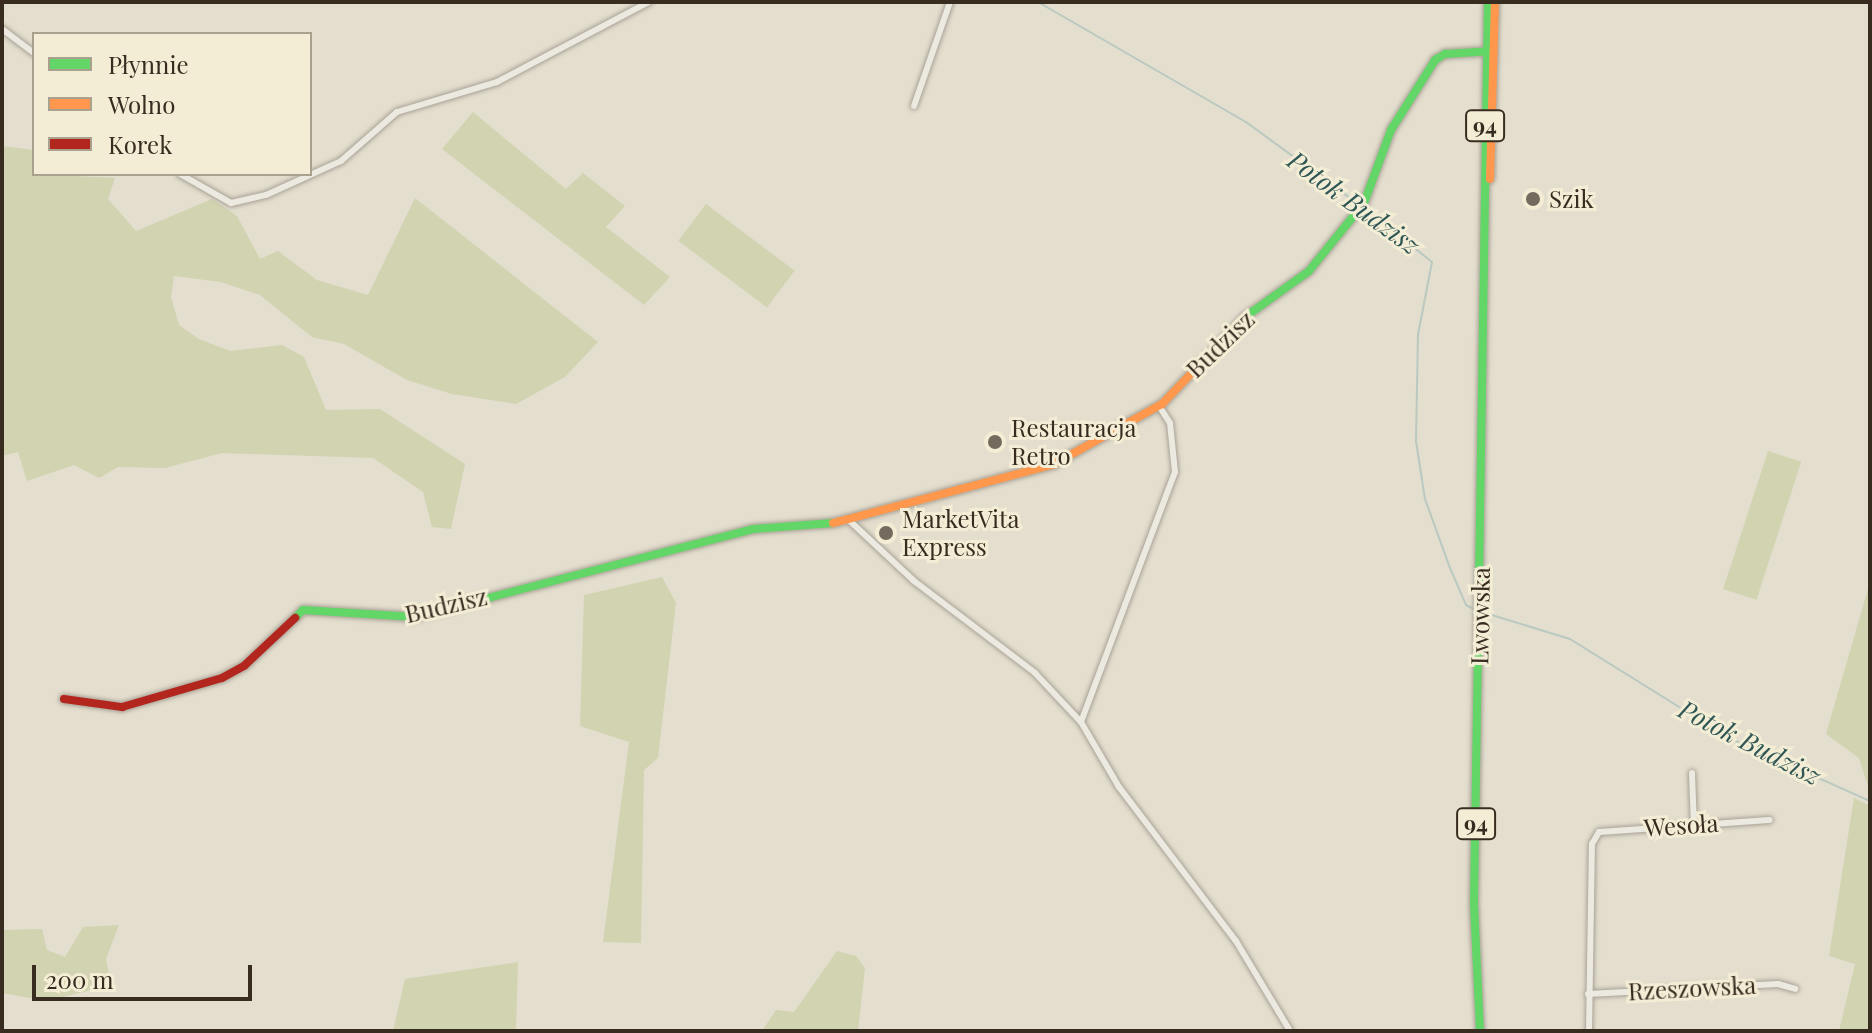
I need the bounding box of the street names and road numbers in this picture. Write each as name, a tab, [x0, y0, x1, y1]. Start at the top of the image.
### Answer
road number: 94	[1465, 108, 1505, 144]
street label: Budzisz	[1180, 305, 1260, 383]
street label: Lwowska	[1465, 567, 1495, 665]
street label: Budzisz	[402, 582, 490, 628]
road number: 94	[1456, 806, 1496, 842]
street label: Wesoła	[1643, 808, 1719, 842]
street label: Rzeszowska	[1627, 970, 1757, 1006]

